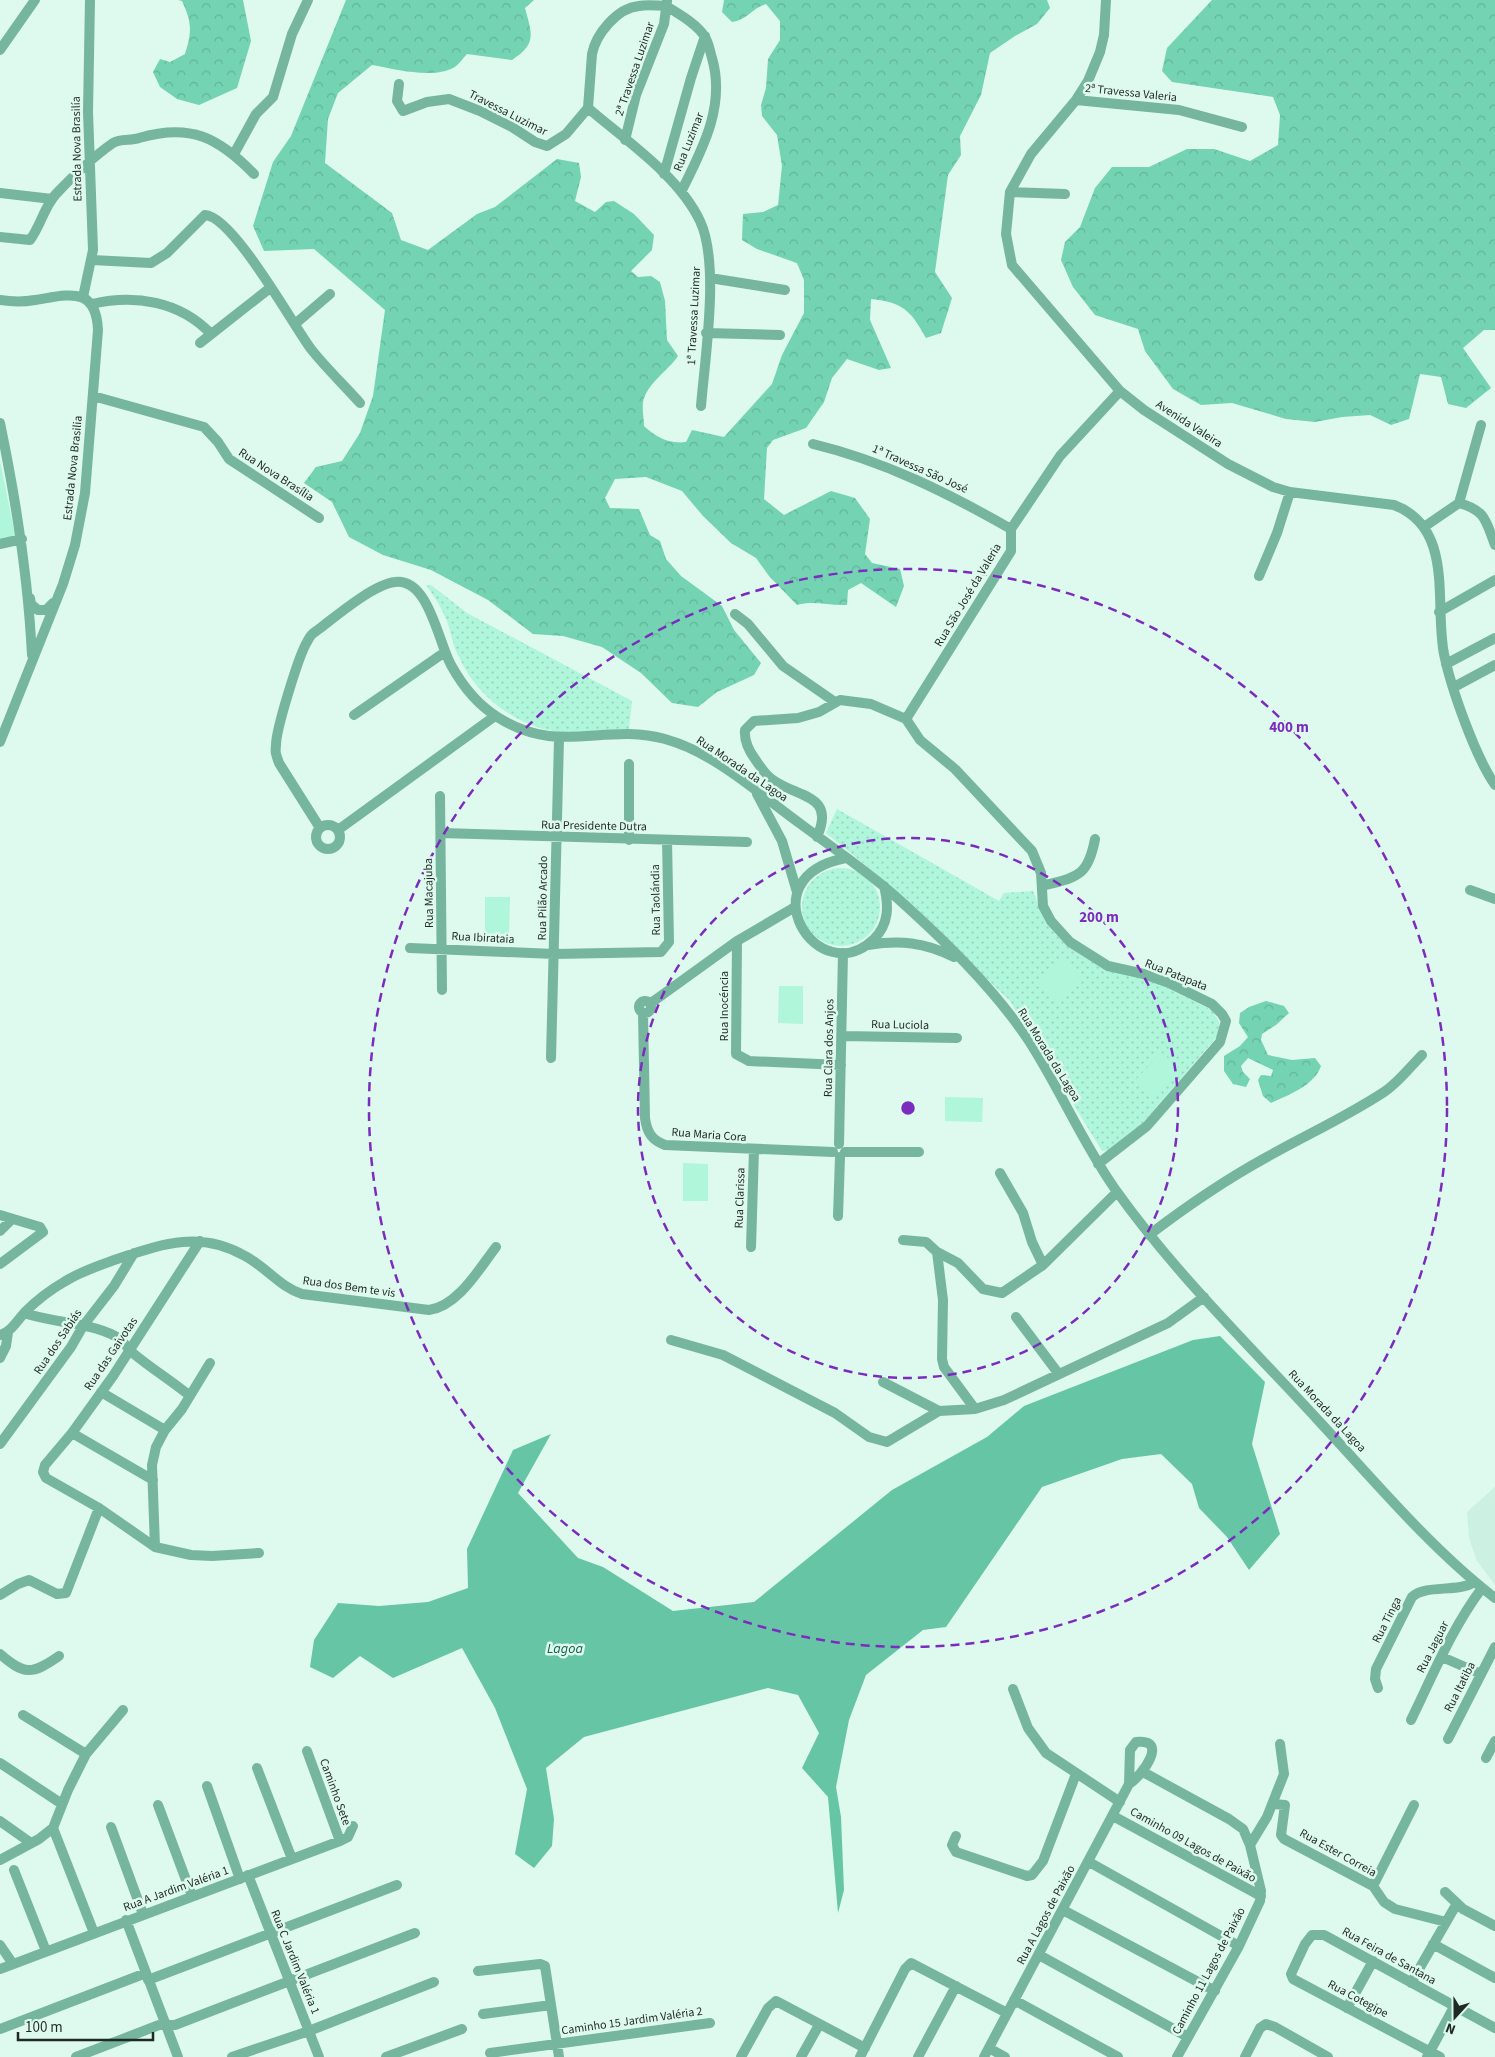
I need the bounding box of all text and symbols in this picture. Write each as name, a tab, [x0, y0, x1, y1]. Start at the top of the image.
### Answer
street label: 2ª Travessa Luzimar	[611, 19, 659, 118]
street label: 2ª Travessa Valeria	[1084, 80, 1178, 106]
street label: Travessa Luzimar	[466, 86, 551, 141]
street label: Estrada Nova Brasilía	[68, 96, 86, 202]
street label: Rua Luzimar	[669, 109, 709, 174]
street label: 1ª Travessa Luzimar	[683, 265, 705, 366]
street label: Avenida Valeira	[1152, 396, 1226, 452]
street label: Estrada Nova Brasilia	[59, 415, 87, 521]
street label: 1ª Travessa São José	[870, 440, 970, 498]
street label: Rua Nova Brasília	[235, 444, 317, 506]
street label: Rua São José da Valeria	[930, 540, 1006, 650]
text: 400 m	[1269, 717, 1309, 738]
street label: Rua Morada da Lagoa	[693, 732, 791, 806]
street label: Rua Presidente Dutra	[541, 817, 647, 835]
street label: Rua Pilão Arcado	[534, 856, 552, 940]
street label: Rua Macajuba	[420, 858, 438, 928]
street label: Rua Taolándia	[647, 864, 665, 936]
text: 200 m	[1079, 907, 1119, 928]
street label: Rua Ibirataia	[451, 928, 515, 948]
street label: Rua Patapata	[1142, 955, 1210, 995]
street label: Rua Inocéncia	[716, 971, 733, 1041]
street label: Rua Clara dos Anjos	[820, 999, 838, 1097]
street label: Rua Morada da Lagoa	[1013, 1005, 1085, 1105]
street label: Rua Luciola	[871, 1016, 929, 1034]
centre of rings	[899, 1099, 917, 1117]
street label: Rua Maria Cora	[671, 1124, 747, 1146]
street label: Rua Clarissa	[730, 1167, 750, 1229]
street label: Rua dos Bem te vis	[301, 1272, 397, 1302]
street label: Rua dos Sabiás	[30, 1306, 86, 1378]
street label: Rua das Gaivotas	[80, 1314, 142, 1394]
street label: Rua Morada da Lagoa	[1284, 1366, 1370, 1456]
street label: Rua Tinga	[1368, 1594, 1406, 1646]
street label: Rua Jaguar	[1413, 1617, 1454, 1676]
water label: Lagoa	[547, 1639, 583, 1659]
street label: Rua Itatiba	[1440, 1659, 1480, 1715]
street label: Caminho Sete	[315, 1756, 355, 1828]
street label: Caminho 09 Lagos de Paixão	[1127, 1803, 1259, 1887]
street label: Rua Ester Correia	[1296, 1825, 1380, 1881]
street label: Rua A Jardim Valéria 1	[121, 1862, 231, 1916]
street label: Rua A Lagos de Paixão	[1013, 1862, 1079, 1968]
street label: Caminho 11 Lagos de Paixão	[1168, 1904, 1250, 2038]
street label: Rua C Jardim Valéria 1	[266, 1907, 324, 2017]
street label: Rua Feira de Santana	[1339, 1923, 1439, 1989]
street label: Rua Cotegipe	[1325, 1976, 1391, 2022]
north arrow	[1430, 1992, 1480, 2042]
street label: Caminho 15 Jardim Valéria 2	[560, 2003, 704, 2039]
scale bar	[18, 2010, 152, 2042]
text: 100 m	[25, 2017, 63, 2038]
text: N	[1443, 2017, 1459, 2039]

